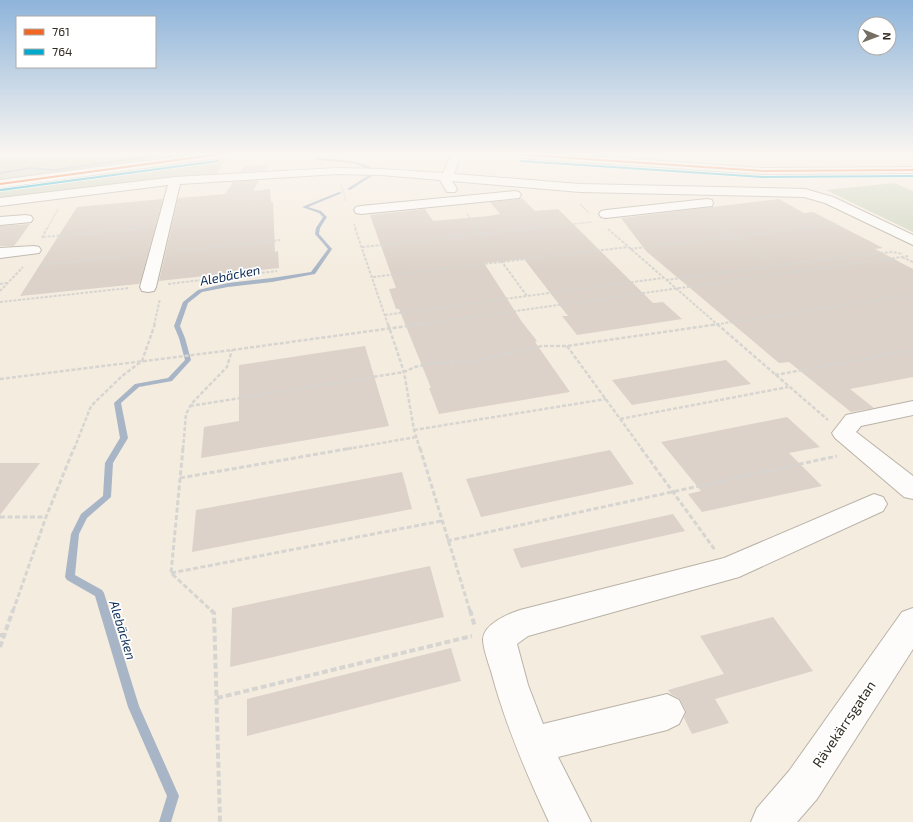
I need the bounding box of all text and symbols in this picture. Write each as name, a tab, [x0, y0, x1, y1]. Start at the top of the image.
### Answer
legend	[16, 16, 156, 68]
north arrow	[857, 16, 897, 56]
text: 761	[52, 24, 70, 38]
text: N	[881, 32, 894, 40]
text: 764	[52, 44, 72, 58]
water label: Alebäcken	[197, 261, 262, 289]
water label: Alebäcken	[106, 597, 140, 662]
street label: Rävekärrsgatan	[808, 677, 879, 770]

